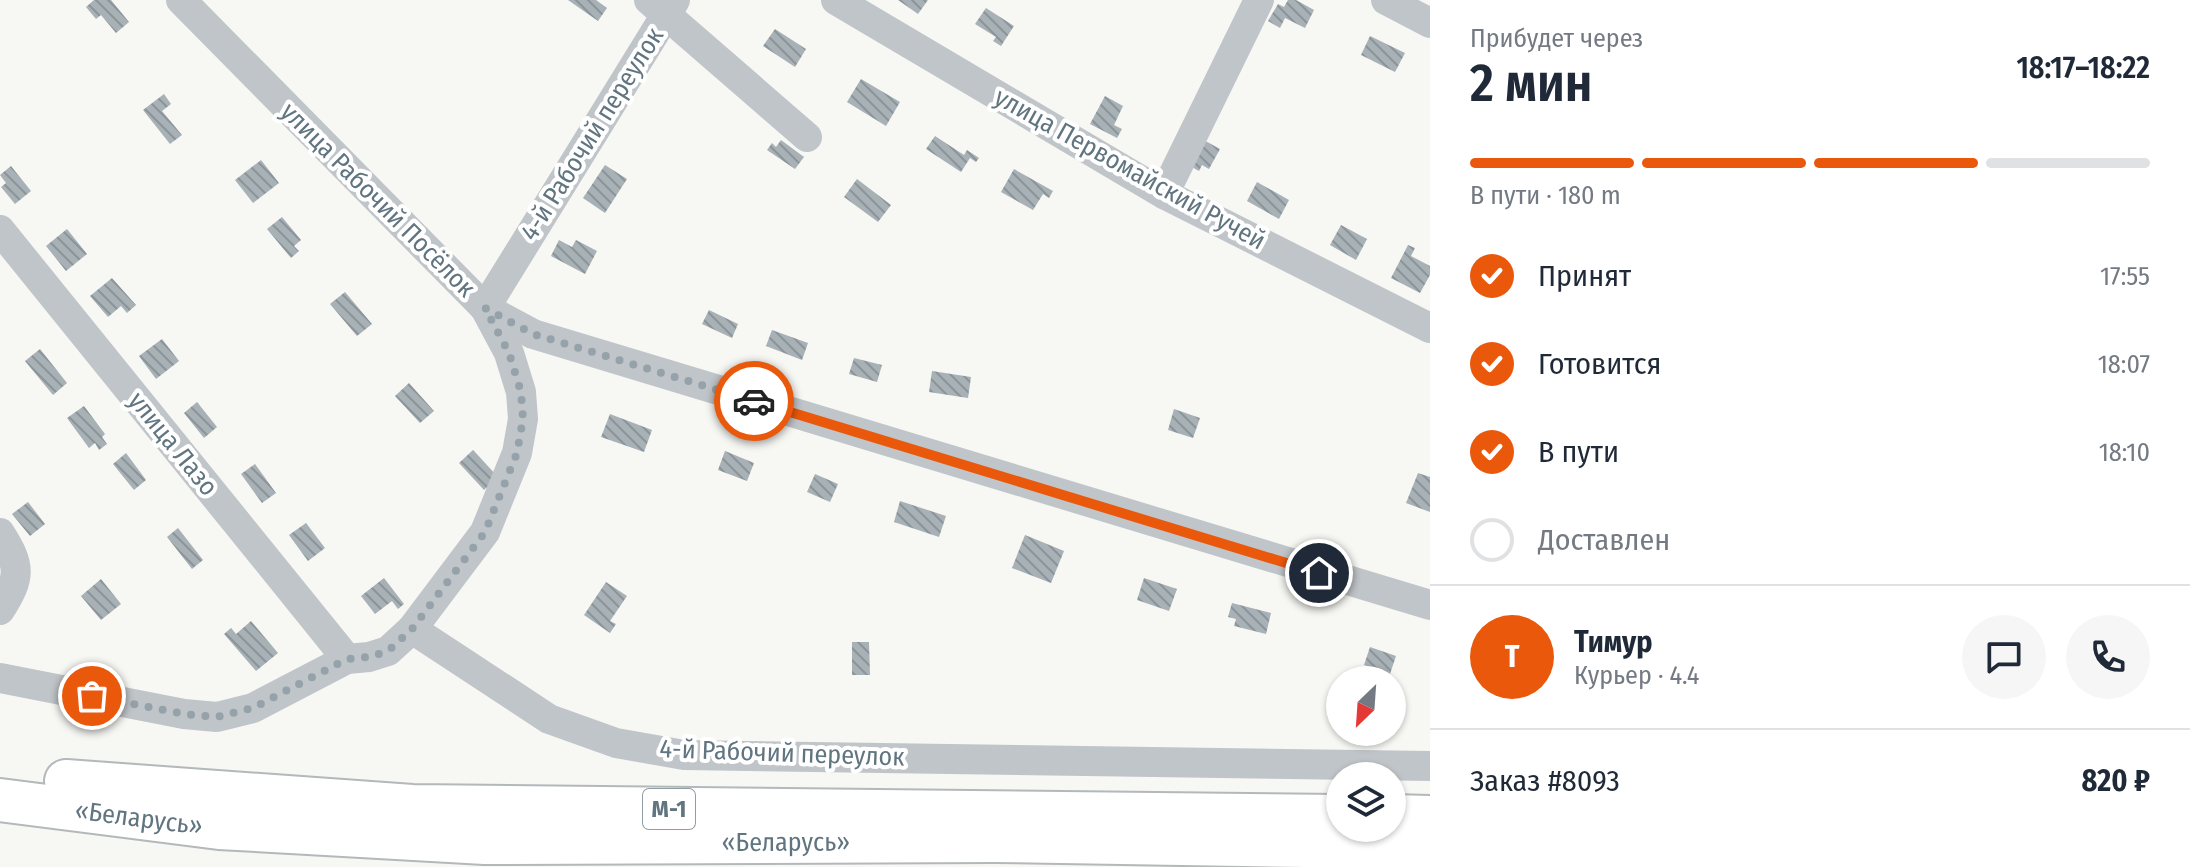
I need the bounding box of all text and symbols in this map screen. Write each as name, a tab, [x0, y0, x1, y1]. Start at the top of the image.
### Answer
street label: 4-й Рабочий переулок	[514, 22, 670, 246]
text: Прибудет через	[1470, 23, 1643, 54]
text: 18:17–18:22	[2016, 50, 2150, 86]
text: 2 мин	[1470, 52, 1593, 115]
street label: улица Первомайский Ручей	[989, 82, 1271, 256]
street label: улица Рабочий Посёлок	[274, 96, 482, 304]
text: В пути · 180 m	[1470, 180, 1621, 211]
icon: check	[1470, 254, 1514, 298]
text: Принят	[1538, 258, 1631, 294]
text: 17:55	[2100, 261, 2150, 292]
icon: check	[1470, 342, 1514, 386]
text: Готовится	[1538, 346, 1661, 382]
text: 18:07	[2098, 349, 2150, 380]
courier	[714, 361, 794, 441]
icon: car	[732, 379, 776, 423]
street label: улица Лазо	[122, 386, 224, 502]
icon: check	[1470, 430, 1514, 474]
text: В пути	[1538, 434, 1619, 470]
text: 18:10	[2099, 437, 2150, 468]
text: Доставлен	[1538, 522, 1670, 558]
pin	[1285, 539, 1353, 607]
icon: home	[1297, 551, 1341, 595]
button: chat	[1962, 615, 2046, 699]
button: phone	[2066, 615, 2150, 699]
text: Тимур	[1574, 624, 1653, 660]
text: Т	[1505, 639, 1519, 675]
text: Курьер · 4.4	[1574, 660, 1699, 691]
pin	[58, 662, 126, 730]
north arrow	[1326, 666, 1406, 746]
map controls	[1326, 666, 1406, 842]
icon: bag	[70, 674, 114, 718]
street label: 4-й Рабочий переулок	[659, 733, 905, 773]
button: layers	[1326, 762, 1406, 842]
text: Заказ #8093	[1470, 763, 1620, 799]
text: 820 ₽	[2082, 763, 2150, 799]
road number: М-1	[643, 789, 695, 829]
street label: «Беларусь»	[73, 794, 205, 841]
street label: «Беларусь»	[721, 826, 850, 858]

